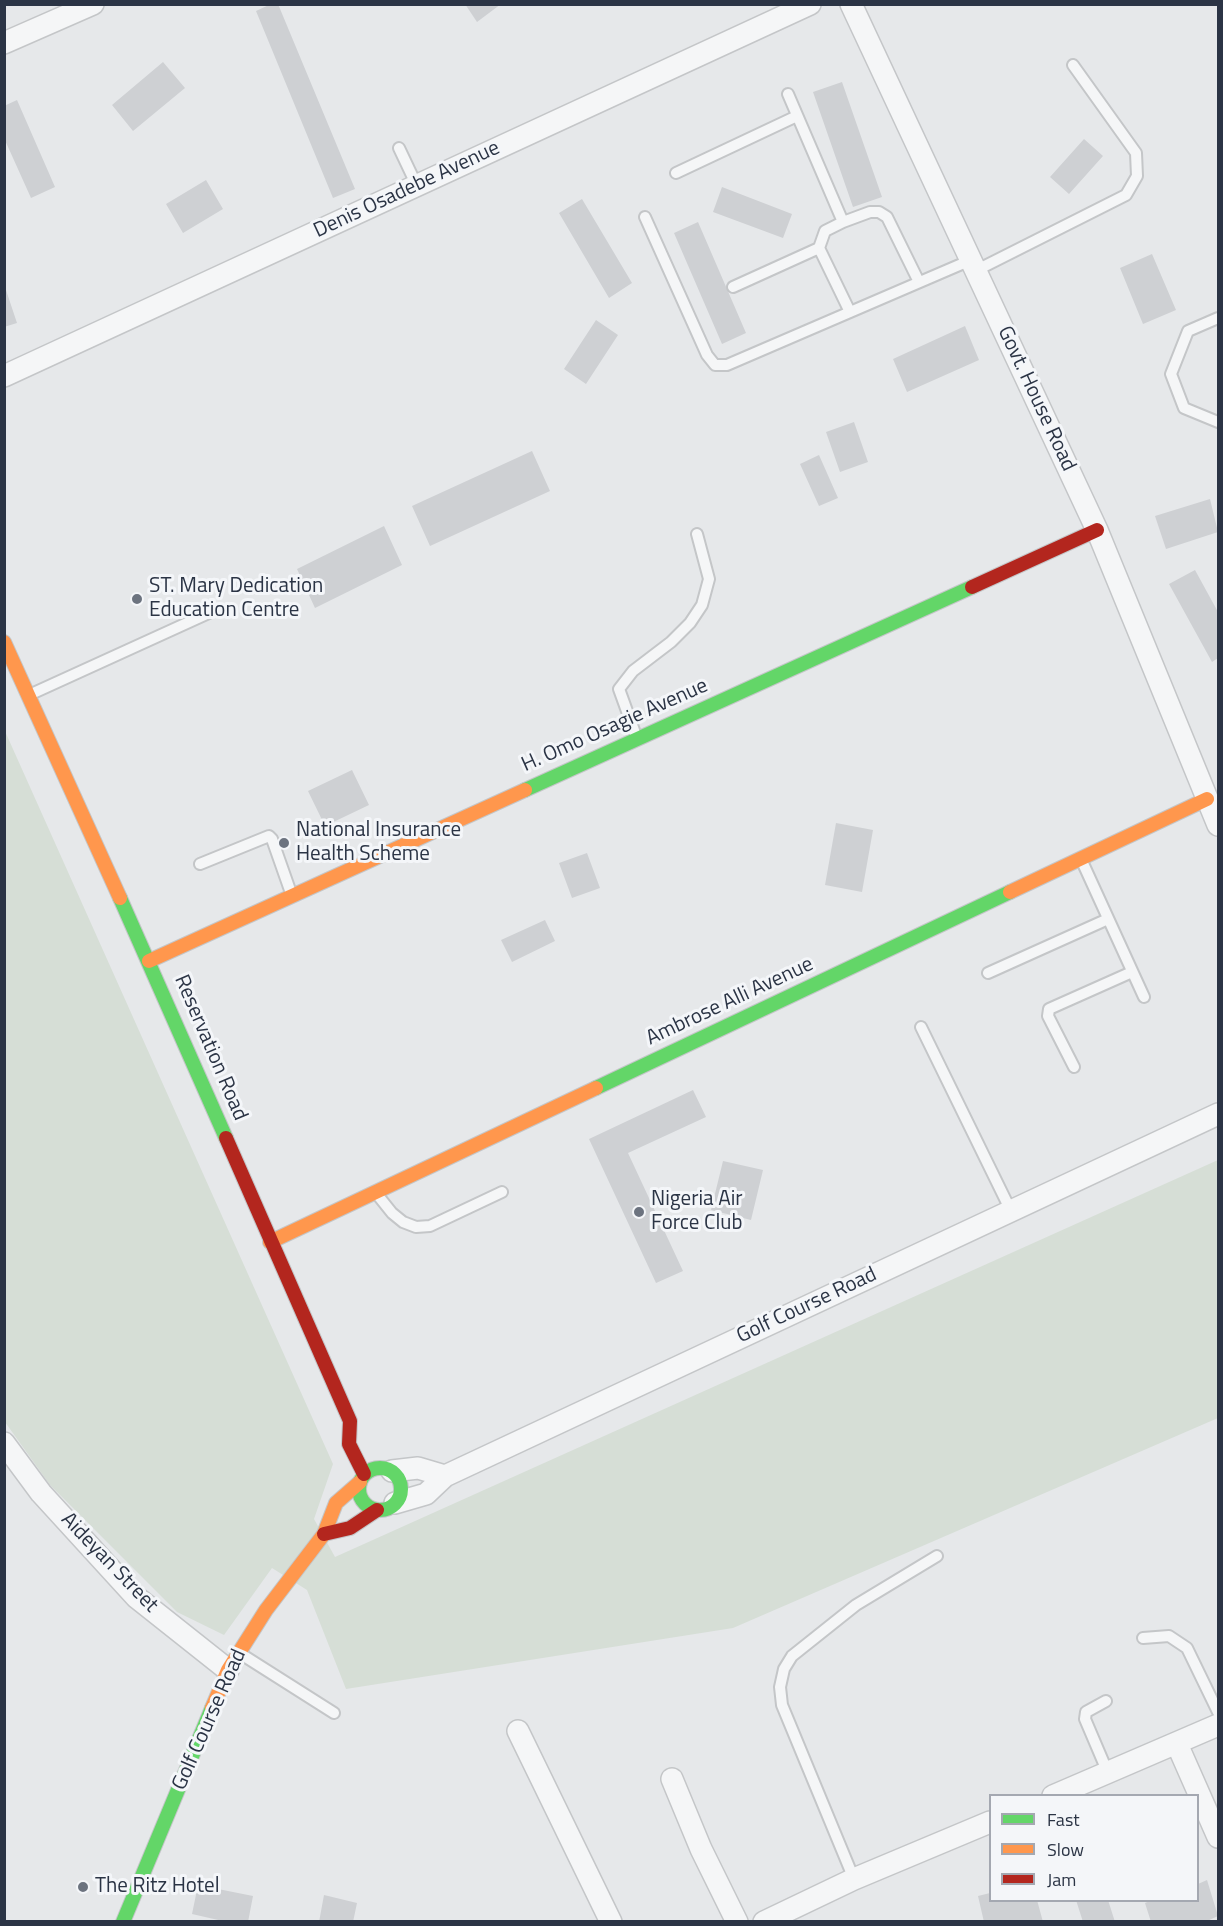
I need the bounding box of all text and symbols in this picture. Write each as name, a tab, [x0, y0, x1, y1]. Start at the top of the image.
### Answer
street label: Denis Osadebe Avenue	[310, 136, 504, 244]
street label: Govt. House Road	[991, 322, 1081, 476]
place label: ST. Mary Dedication Education Centre	[149, 574, 323, 624]
marker: ST. Mary Dedication Education Centre	[130, 592, 144, 606]
street label: H. Omo Osagie Avenue	[518, 674, 712, 778]
place label: National Insurance Health Scheme	[296, 818, 461, 868]
marker: National Insurance Health Scheme	[277, 836, 291, 850]
street label: Ambrose Alli Avenue	[642, 952, 818, 1052]
street label: Reservation Road	[168, 971, 252, 1125]
place label: Nigeria Air Force Club	[651, 1187, 743, 1237]
marker: Nigeria Air Force Club	[632, 1205, 646, 1219]
street label: Golf Course Road	[733, 1263, 881, 1349]
street label: Aideyan Street	[55, 1508, 163, 1618]
street label: Golf Course Road	[168, 1646, 252, 1794]
legend	[989, 1794, 1199, 1902]
text: Fast	[1047, 1806, 1080, 1833]
text: Slow	[1047, 1836, 1084, 1863]
text: Jam	[1047, 1866, 1076, 1893]
place label: The Ritz Hotel	[95, 1874, 220, 1900]
marker: The Ritz Hotel	[76, 1880, 90, 1894]

